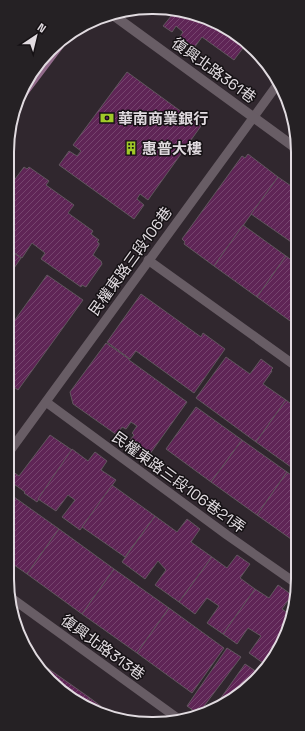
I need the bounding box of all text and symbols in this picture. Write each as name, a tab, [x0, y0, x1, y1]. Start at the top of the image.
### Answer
north arrow	[16, 16, 56, 56]
text: N	[35, 20, 49, 36]
street label: 復興北路361巷	[168, 33, 260, 107]
place label: 華南商業銀行	[118, 109, 208, 128]
bank icon: 華南商業銀行	[99, 110, 115, 126]
place label: 惠普大樓	[142, 139, 202, 158]
building icon: 惠普大樓	[123, 140, 139, 156]
street label: 民權東路三段106巷	[84, 203, 176, 319]
street label: 民權東路三段106巷21弄	[109, 427, 249, 537]
street label: 復興北路313巷	[57, 610, 149, 684]

